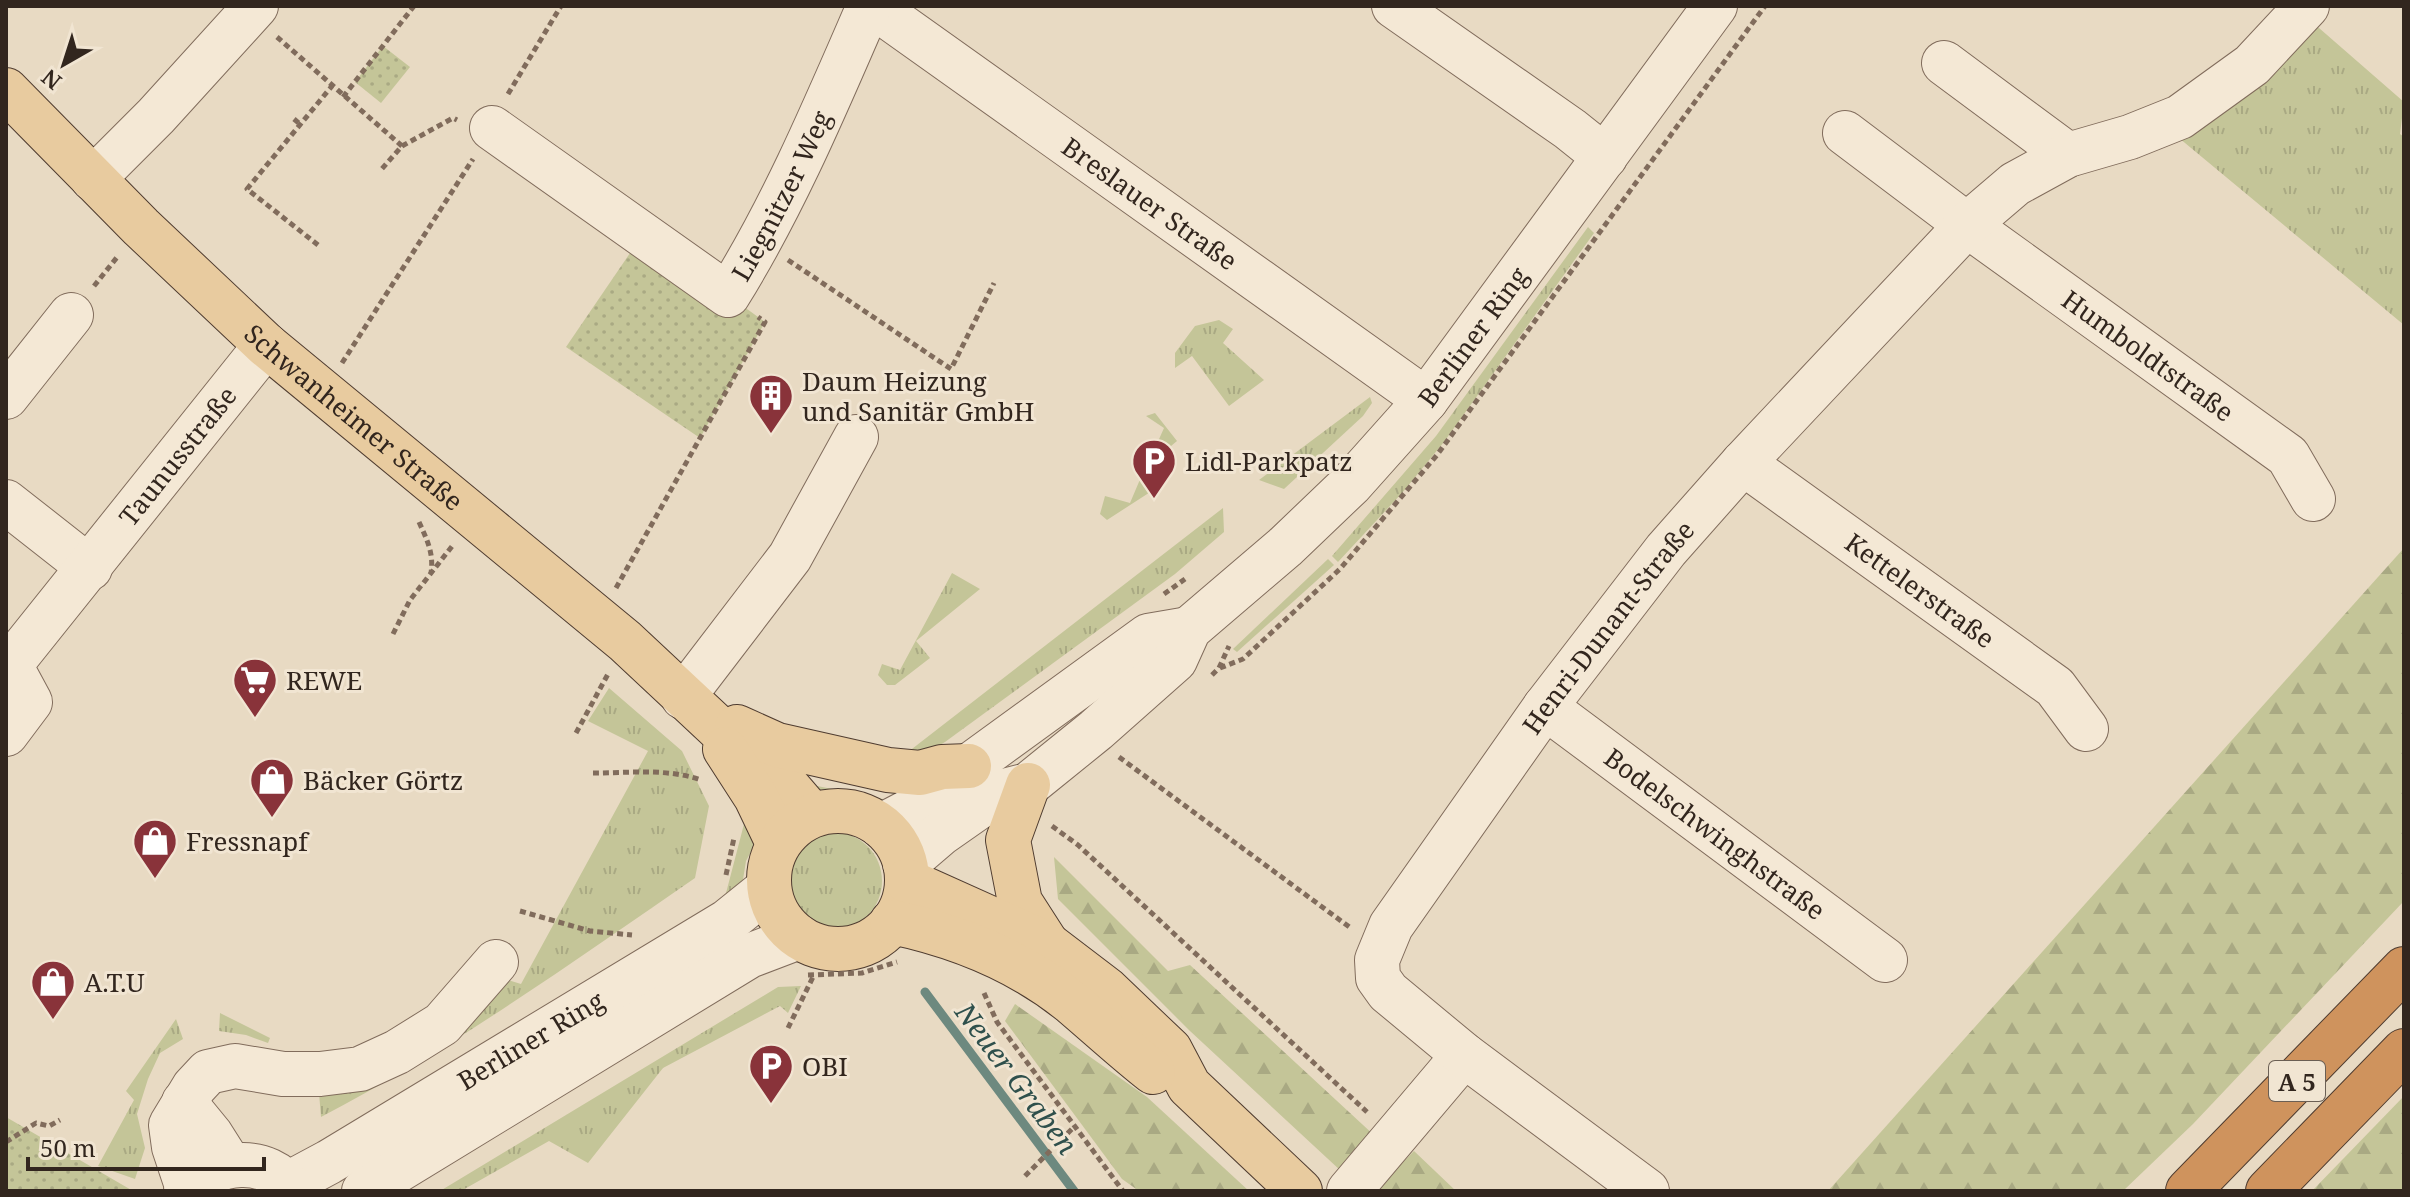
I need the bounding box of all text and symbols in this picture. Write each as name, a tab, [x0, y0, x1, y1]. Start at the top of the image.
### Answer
north arrow	[24, 24, 104, 104]
text: N	[35, 63, 67, 97]
street label: Liegnitzer Weg	[723, 105, 839, 287]
street label: Breslauer Straße	[1055, 128, 1245, 278]
street label: Berliner Ring	[1409, 259, 1536, 414]
street label: Humboldtstraße	[2055, 281, 2241, 430]
street label: Schwanheimer Straße	[237, 316, 471, 518]
place label: Daum Heizung und Sanitär GmbH	[802, 363, 1034, 429]
building icon: Daum Heizung und Sanitär GmbH	[747, 372, 795, 435]
street label: Taunusstraße	[110, 378, 244, 533]
parking icon: Lidl-Parkpatz	[1130, 437, 1178, 500]
place label: Lidl-Parkpatz	[1185, 443, 1352, 479]
street label: Henri-Dunant-Straße	[1514, 513, 1702, 741]
street label: Kettelerstraße	[1838, 524, 2002, 656]
supermarket icon: REWE	[231, 656, 279, 719]
place label: REWE	[286, 662, 362, 698]
street label: Bodelschwinghstraße	[1597, 739, 1833, 928]
shop icon: Bäcker Görtz	[248, 756, 296, 819]
place label: Bäcker Görtz	[303, 762, 463, 798]
shop icon: Fressnapf	[131, 817, 179, 880]
place label: Fressnapf	[186, 823, 310, 859]
shop icon: A.T.U	[29, 958, 77, 1021]
place label: A.T.U	[84, 964, 145, 1000]
street label: Berliner Ring	[450, 982, 611, 1098]
water label: Neuer Graben	[947, 993, 1087, 1162]
parking icon: OBI	[747, 1042, 795, 1105]
place label: OBI	[802, 1048, 848, 1084]
road number: A 5	[2269, 1061, 2325, 1101]
scale bar	[28, 1121, 264, 1171]
text: 50 m	[40, 1131, 96, 1164]

